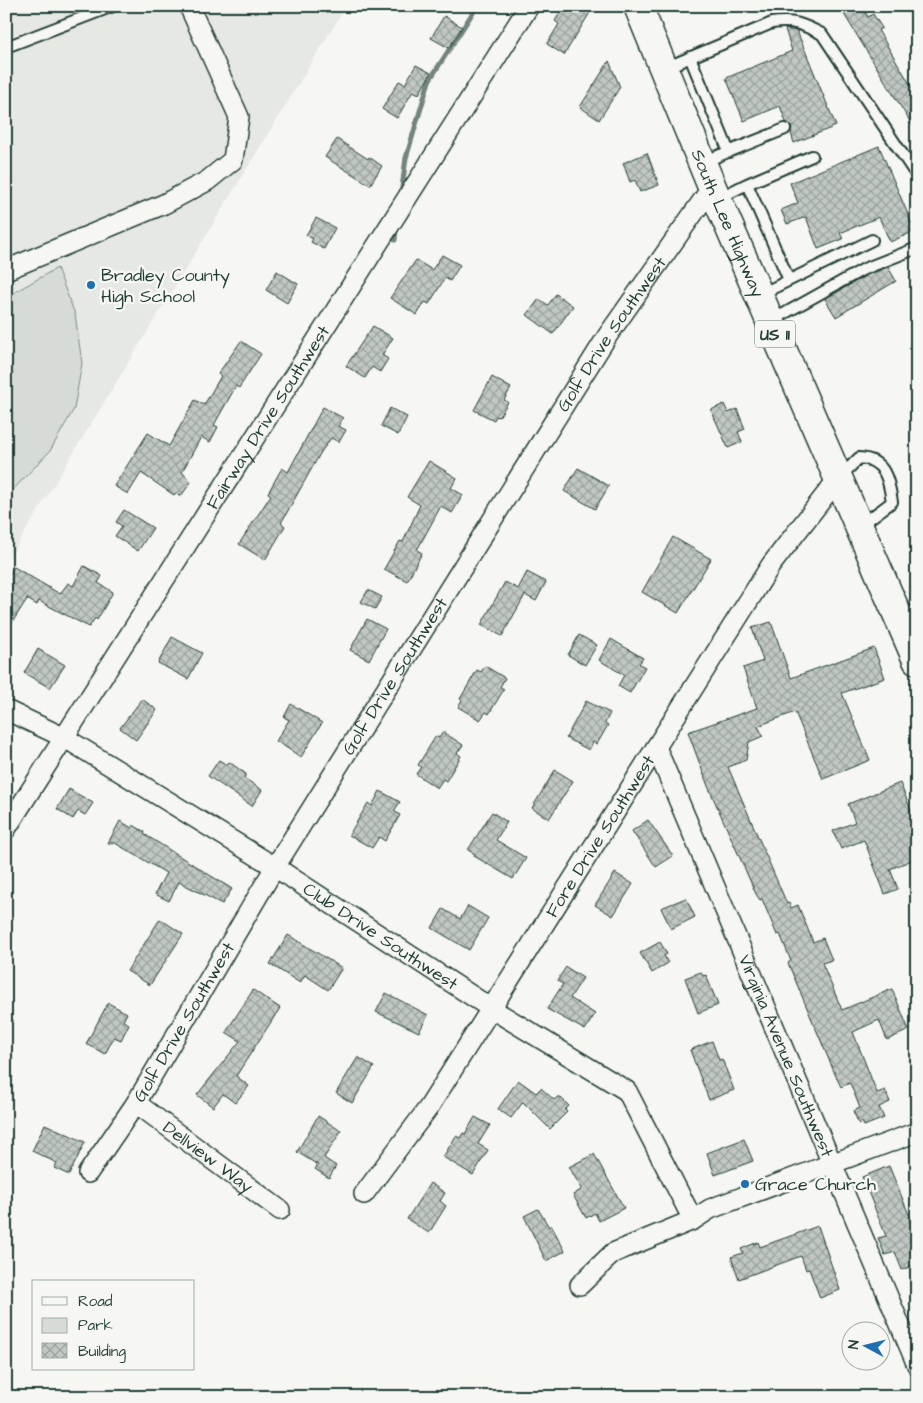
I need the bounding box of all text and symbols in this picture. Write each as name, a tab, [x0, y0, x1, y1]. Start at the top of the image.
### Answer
street label: South Lee Highway	[685, 145, 770, 302]
street label: Golf Drive Southwest	[551, 251, 673, 417]
place label: Bradley County High School	[101, 263, 230, 310]
marker: Bradley County High School	[85, 279, 97, 291]
street label: Fairway Drive Southwest	[200, 320, 336, 514]
road number: US 11	[755, 320, 795, 348]
street label: Golf Drive Southwest	[336, 592, 454, 760]
street label: Fore Drive Southwest	[540, 750, 661, 922]
street label: Club Drive Southwest	[298, 877, 463, 997]
street label: Golf Drive Southwest	[127, 937, 241, 1107]
street label: Virginia Avenue Southwest	[732, 951, 840, 1162]
street label: Dellview Way	[158, 1115, 258, 1200]
place label: Grace Church	[755, 1172, 876, 1197]
marker: Grace Church	[739, 1178, 751, 1190]
legend	[32, 1280, 195, 1370]
text: Road	[78, 1291, 113, 1312]
text: Park	[78, 1315, 113, 1336]
north arrow	[840, 1320, 890, 1370]
text: N	[844, 1339, 865, 1350]
text: Building	[78, 1341, 126, 1363]

